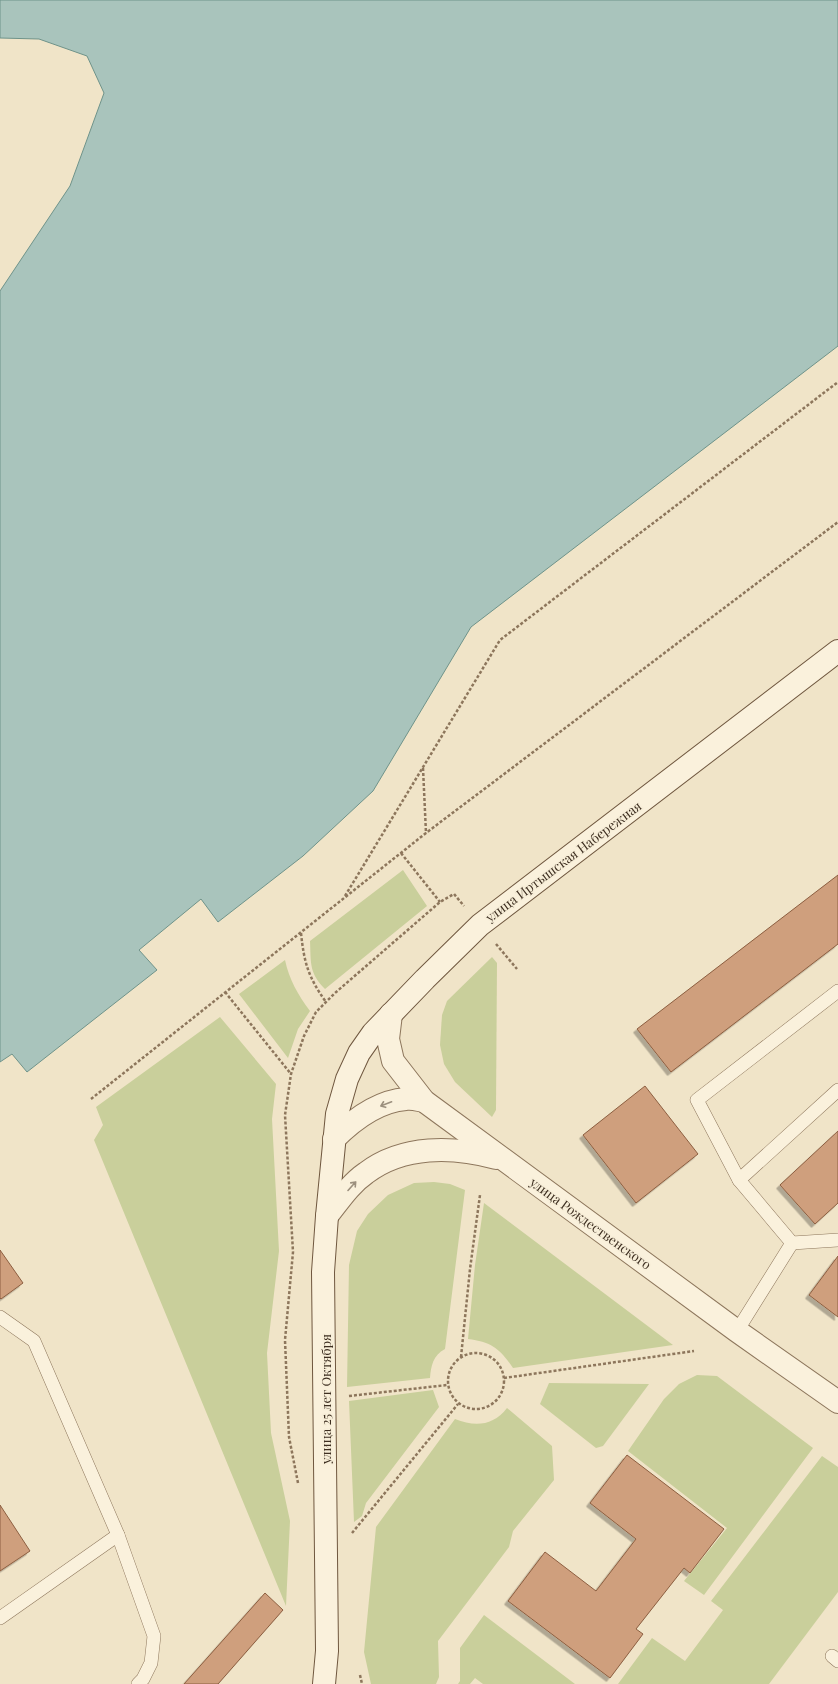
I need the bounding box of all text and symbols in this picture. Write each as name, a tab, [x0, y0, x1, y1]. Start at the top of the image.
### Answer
street label: улица Иртышская Набережная	[481, 797, 644, 926]
one-way arrow	[381, 1100, 393, 1108]
street label: улица Рождественского	[526, 1173, 655, 1273]
one-way arrow	[347, 1181, 356, 1191]
street label: улица 25 лет Октября	[317, 1334, 334, 1465]

